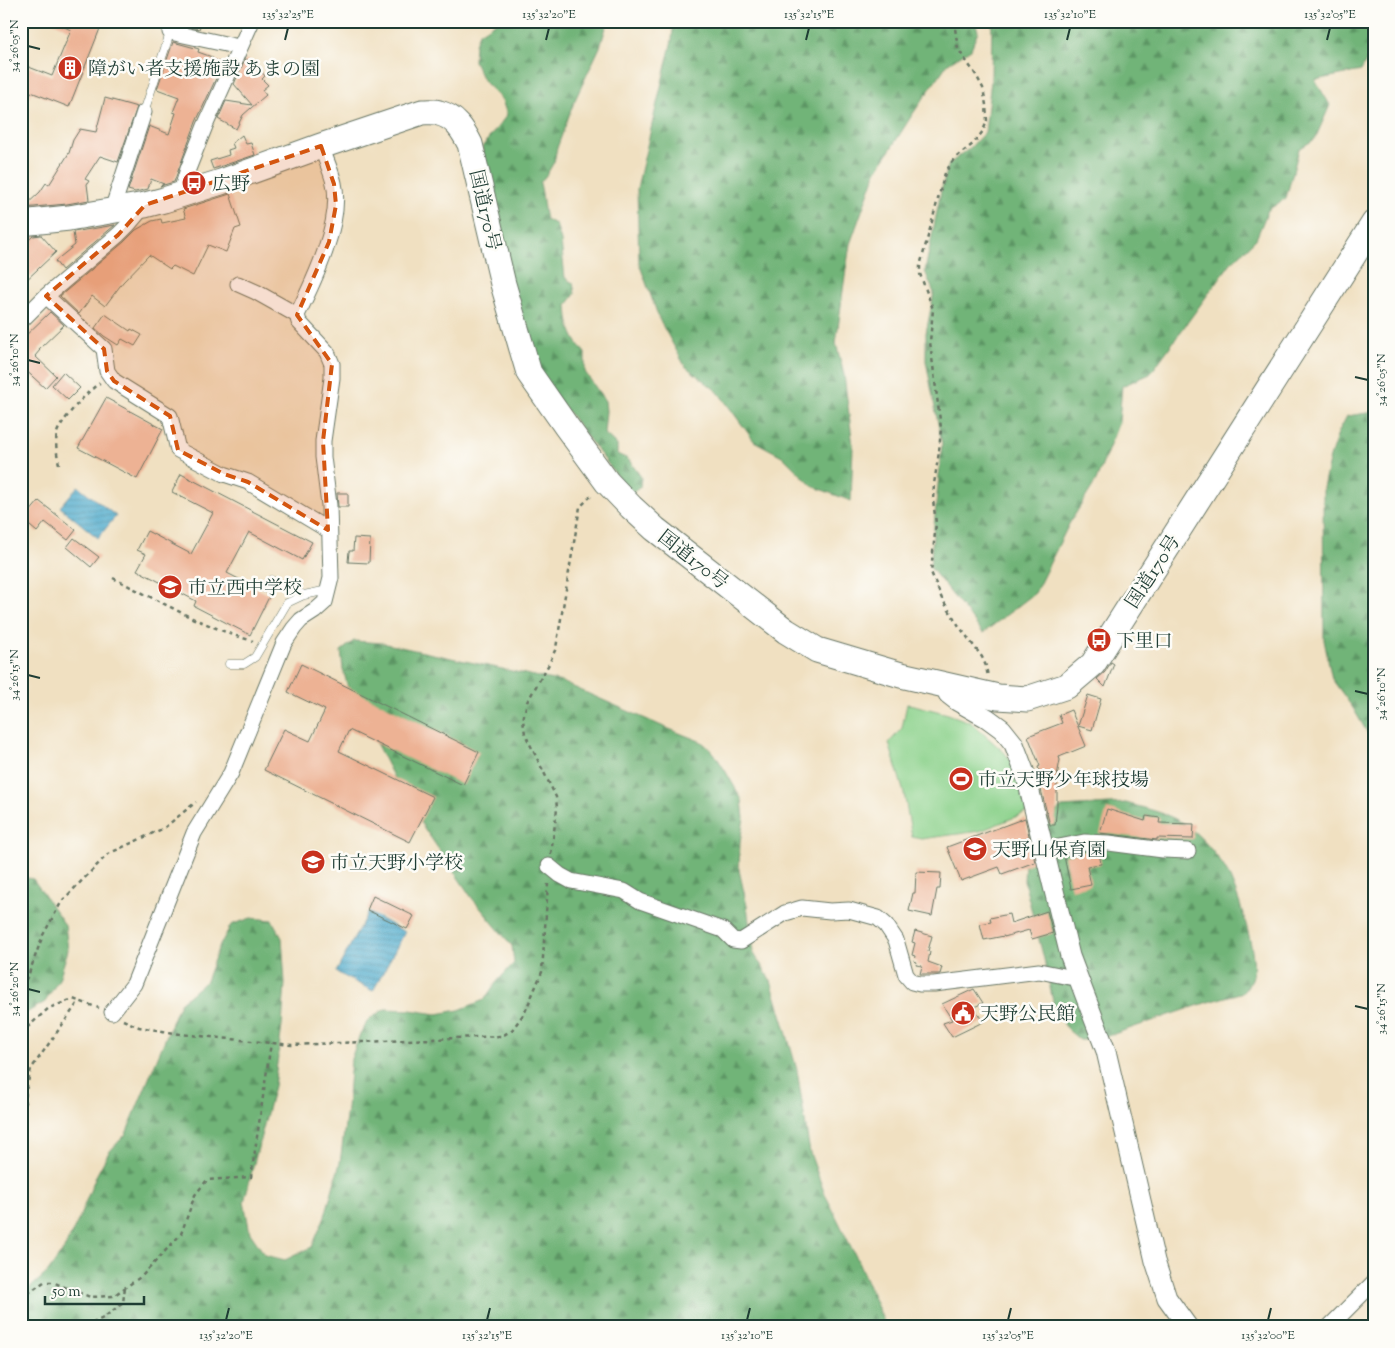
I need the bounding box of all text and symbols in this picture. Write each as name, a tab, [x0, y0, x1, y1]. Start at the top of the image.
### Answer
text: 135°32'25"E	[262, 6, 315, 24]
text: 135°32'20"E	[522, 6, 576, 24]
text: 135°32'15"E	[784, 6, 835, 24]
text: 135°32'10"E	[1044, 6, 1097, 24]
text: 135°32'05"E	[1304, 6, 1357, 24]
text: 34°26'05"N	[6, 19, 24, 73]
building icon: 障がい者支援施設 あまの園	[57, 55, 83, 81]
place label: 障がい者支援施設 あまの園	[88, 57, 320, 84]
street label: 国道170号	[461, 167, 506, 254]
bus stop icon: 広野	[181, 170, 207, 196]
place label: 広野	[212, 172, 250, 199]
text: 34°26'10"N	[6, 333, 24, 387]
text: 34°26'05"N	[1373, 353, 1391, 407]
street label: 国道170号	[652, 525, 733, 597]
street label: 国道170号	[1120, 530, 1188, 614]
school or university icon: 市立西中学校	[157, 574, 183, 600]
place label: 市立西中学校	[188, 576, 302, 603]
bus stop icon: 下里口	[1086, 627, 1112, 653]
place label: 下里口	[1116, 629, 1173, 656]
text: 34°26'15"N	[6, 649, 24, 701]
text: 34°26'10"N	[1373, 667, 1391, 721]
sports icon: 市立天野少年球技場	[948, 766, 974, 792]
place label: 市立天野少年球技場	[978, 768, 1149, 795]
school or university icon: 天野山保育園	[962, 836, 988, 862]
place label: 天野山保育園	[992, 838, 1106, 865]
school or university icon: 市立天野小学校	[300, 849, 326, 875]
place label: 市立天野小学校	[330, 851, 463, 878]
text: 34°26'20"N	[6, 961, 24, 1016]
text: 34°26'15"N	[1373, 983, 1391, 1035]
public building icon: 天野公民館	[950, 1000, 976, 1026]
place label: 天野公民館	[980, 1002, 1075, 1029]
scale bar	[45, 1273, 144, 1305]
text: 50 m	[51, 1282, 81, 1303]
text: 135°32'20"E	[199, 1327, 253, 1345]
text: 135°32'15"E	[462, 1327, 513, 1345]
text: 135°32'10"E	[721, 1327, 774, 1345]
text: 135°32'05"E	[982, 1327, 1035, 1345]
text: 135°32'00"E	[1241, 1327, 1296, 1345]

